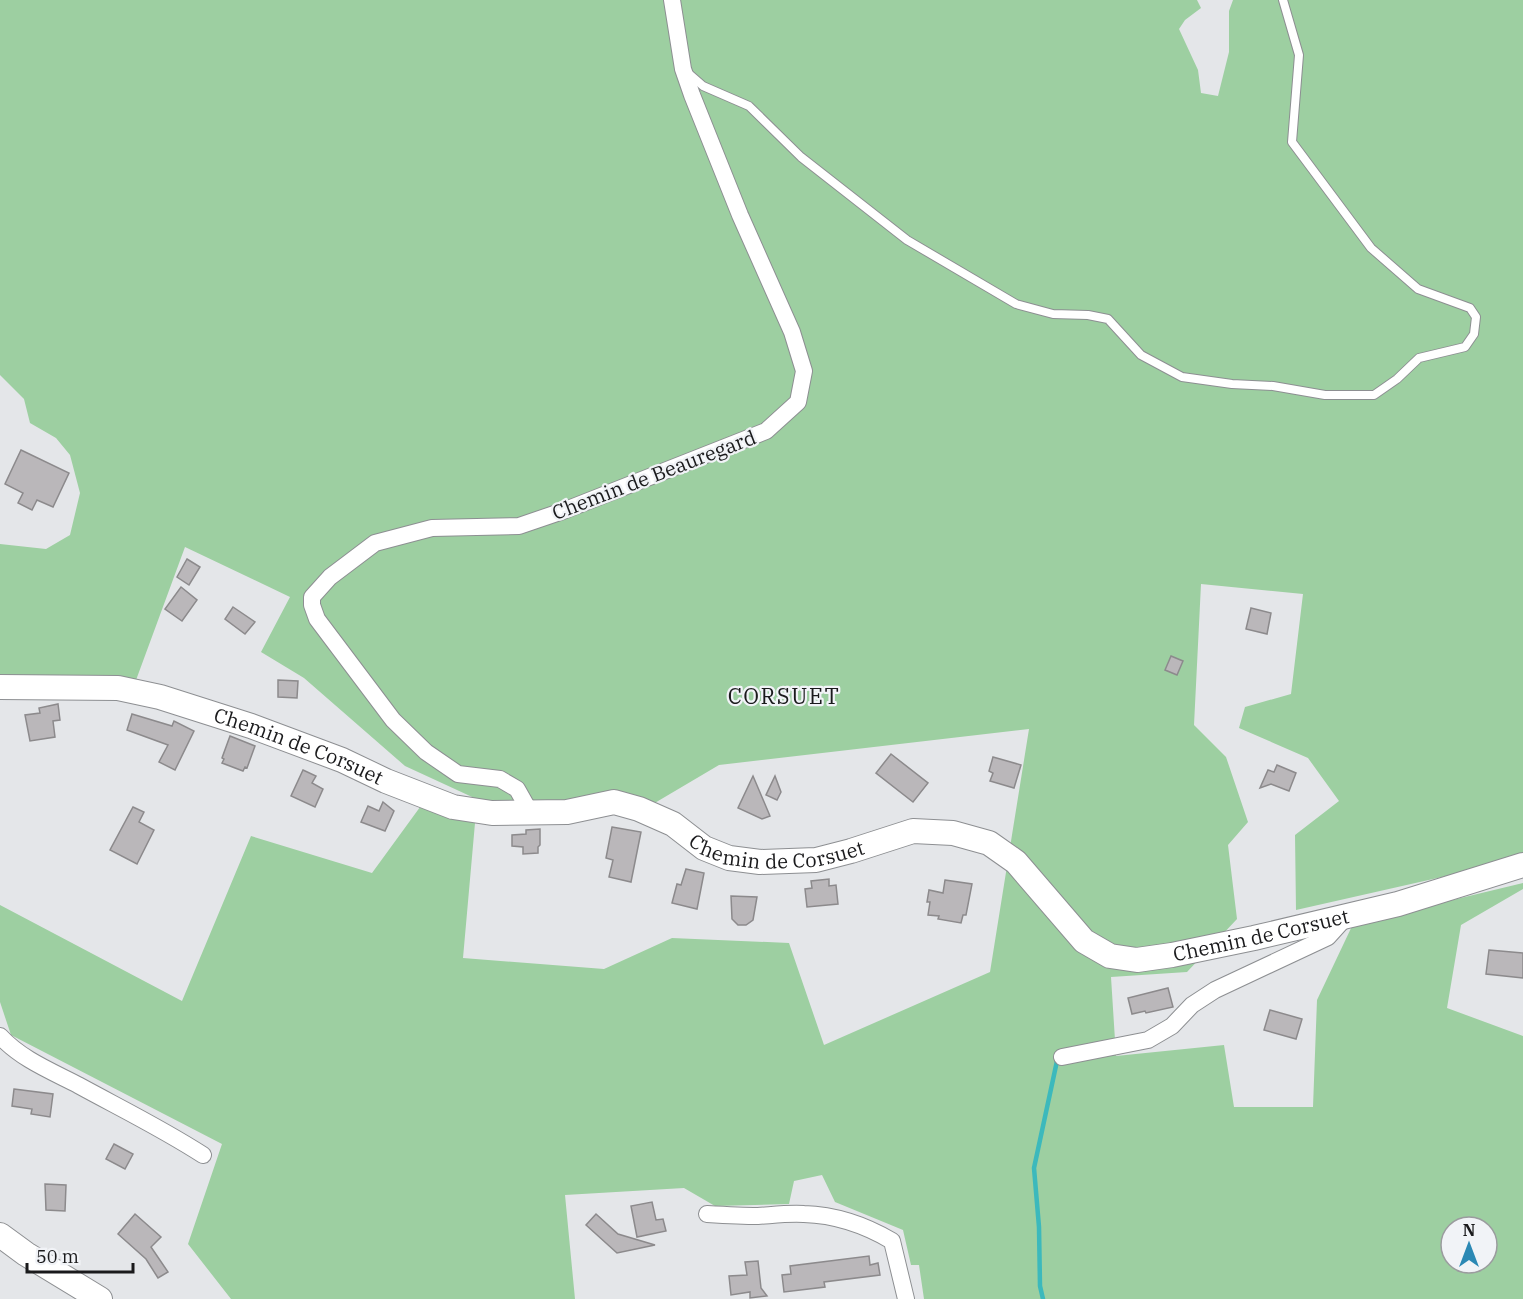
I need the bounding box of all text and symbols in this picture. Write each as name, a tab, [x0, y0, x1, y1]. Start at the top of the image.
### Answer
street label: Chemin de Beauregard	[548, 423, 760, 526]
district label: CORSUET	[728, 681, 840, 710]
street label: Chemin de Corsuet	[211, 701, 388, 791]
street label: Chemin de Corsuet	[684, 827, 868, 875]
street label: Chemin de Corsuet	[1170, 902, 1351, 967]
north arrow	[1439, 1215, 1499, 1275]
text: N	[1463, 1220, 1475, 1240]
scale bar	[27, 1236, 134, 1274]
text: 50 m	[36, 1245, 79, 1268]

